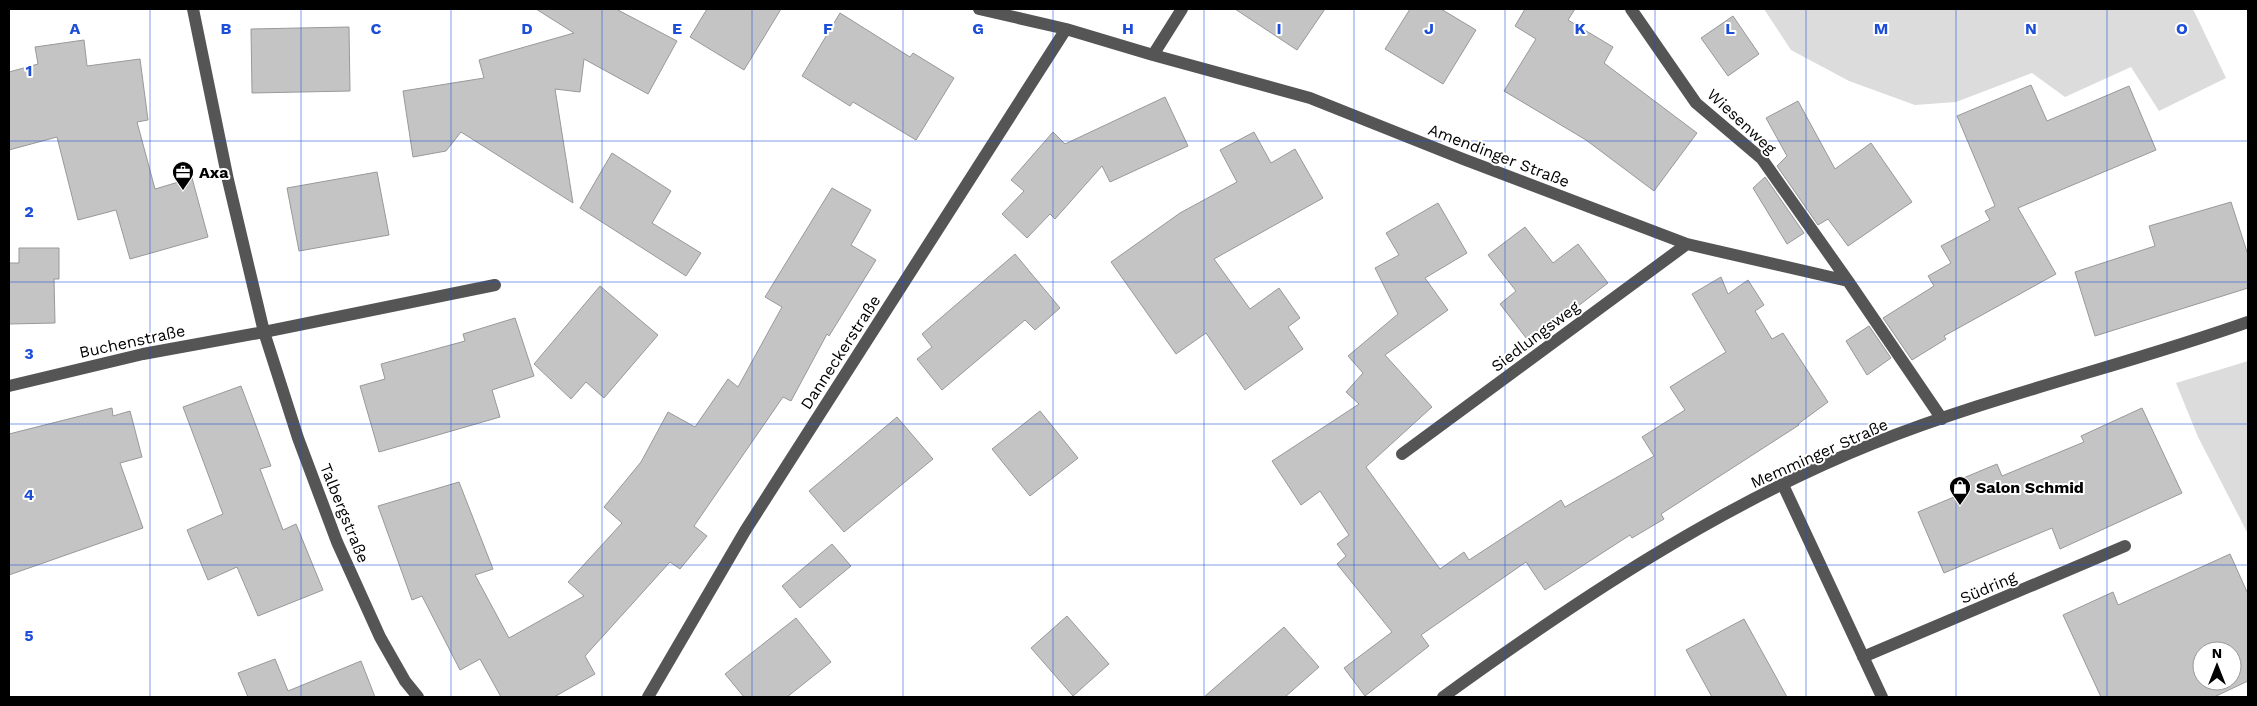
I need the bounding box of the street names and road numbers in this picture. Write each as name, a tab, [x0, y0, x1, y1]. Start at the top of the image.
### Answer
street label: Wiesenweg	[1703, 85, 1780, 158]
street label: Amendinger Straße	[1425, 120, 1572, 191]
street label: Danneckerstraße	[796, 292, 884, 413]
street label: Siedlungsweg	[1487, 297, 1584, 376]
street label: Buchenstraße	[77, 321, 187, 362]
street label: Memminger Straße	[1748, 415, 1891, 492]
street label: Talbergstraße	[316, 461, 373, 566]
street label: Südring	[1957, 567, 2020, 608]

